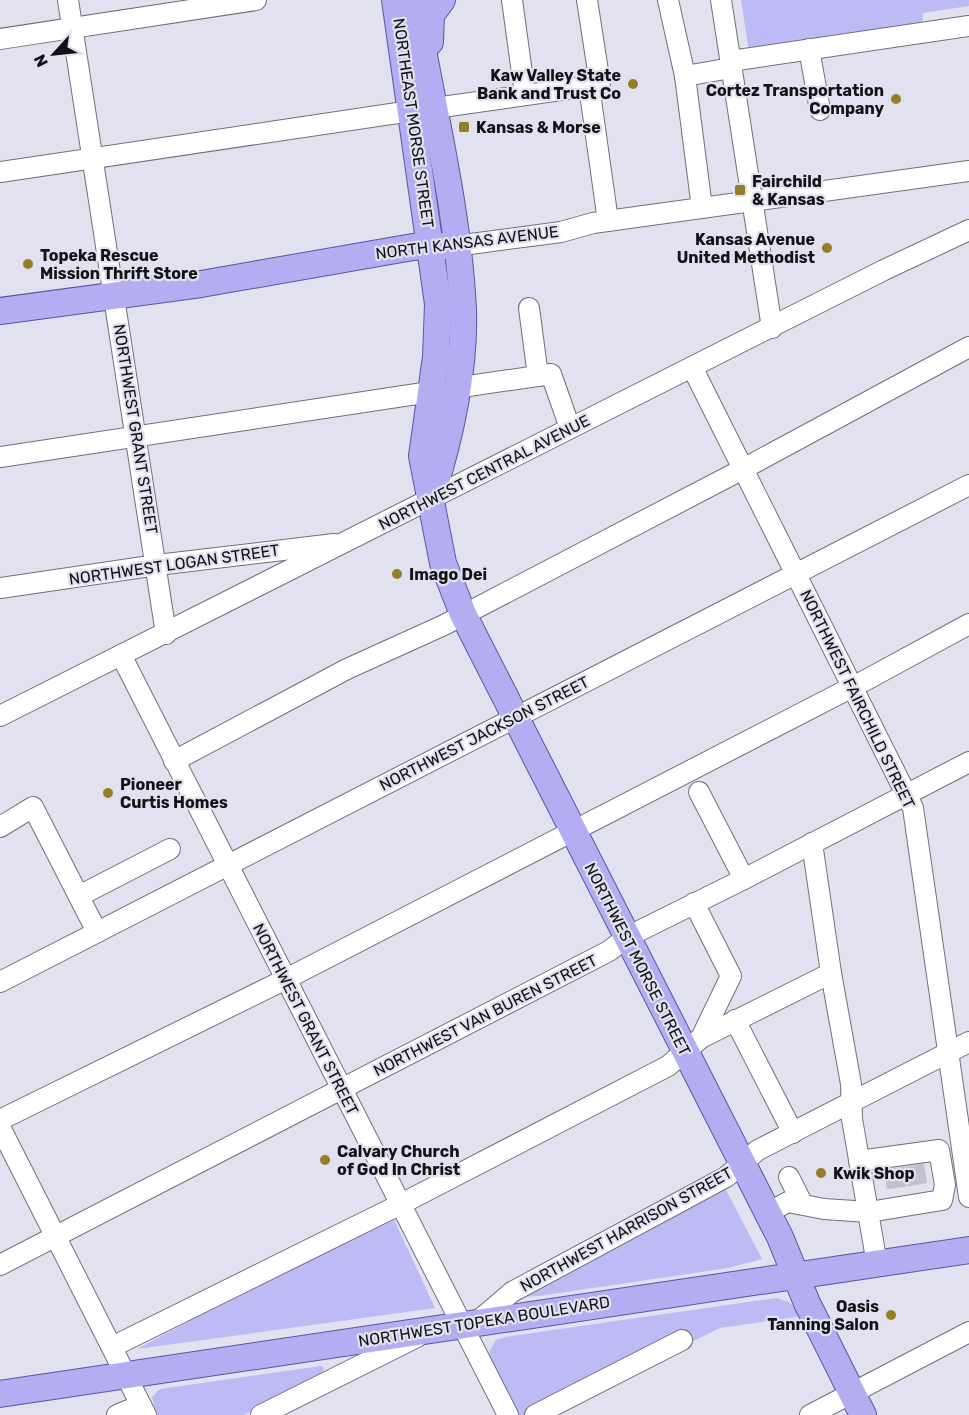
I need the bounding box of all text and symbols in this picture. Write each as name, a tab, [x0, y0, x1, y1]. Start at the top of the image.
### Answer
street label: NORTHEAST MORSE STREET	[389, 17, 438, 229]
north arrow	[24, 24, 84, 84]
text: N	[30, 51, 52, 70]
place label: Kaw Valley State Bank and Trust Co	[477, 66, 621, 103]
marker: Kaw Valley State Bank and Trust Co	[626, 77, 640, 91]
place label: Cortez Transportation Company	[706, 81, 884, 118]
marker: Cortez Transportation Company	[889, 92, 903, 106]
place label: Kansas & Morse	[476, 118, 601, 137]
marker: Kansas & Morse	[457, 120, 471, 134]
place label: Fairchild & Kansas	[752, 172, 825, 209]
marker: Fairchild & Kansas	[733, 183, 747, 197]
street label: NORTH KANSAS AVENUE	[374, 222, 560, 263]
place label: Kansas Avenue United Methodist	[677, 230, 816, 267]
marker: Kansas Avenue United Methodist	[820, 241, 834, 255]
place label: Topeka Rescue Mission Thrift Store	[40, 246, 198, 283]
marker: Topeka Rescue Mission Thrift Store	[21, 257, 35, 271]
street label: NORTHWEST GRANT STREET	[110, 323, 161, 535]
street label: NORTHWEST CENTRAL AVENUE	[376, 411, 593, 534]
street label: NORTHWEST LOGAN STREET	[68, 540, 281, 589]
place label: Imago Dei	[409, 565, 487, 584]
marker: Imago Dei	[390, 567, 404, 581]
street label: NORTHWEST FAIRCHILD STREET	[796, 587, 919, 812]
street label: NORTHWEST JACKSON STREET	[376, 672, 592, 795]
place label: Pioneer Curtis Homes	[120, 775, 228, 812]
marker: Pioneer Curtis Homes	[101, 786, 115, 800]
street label: NORTHWEST MORSE STREET	[581, 860, 695, 1059]
street label: NORTHWEST GRANT STREET	[249, 920, 362, 1118]
street label: NORTHWEST VAN BUREN STREET	[370, 951, 600, 1080]
place label: Calvary Church of God In Christ	[337, 1142, 461, 1179]
marker: Calvary Church of God In Christ	[318, 1153, 332, 1167]
street label: NORTHWEST HARRISON STREET	[517, 1163, 736, 1296]
place label: Kwik Shop	[833, 1164, 915, 1183]
marker: Kwik Shop	[814, 1166, 828, 1180]
street label: NORTHWEST TOPEKA BOULEVARD	[357, 1292, 611, 1351]
place label: Oasis Tanning Salon	[767, 1297, 879, 1334]
marker: Oasis Tanning Salon	[884, 1308, 898, 1322]

